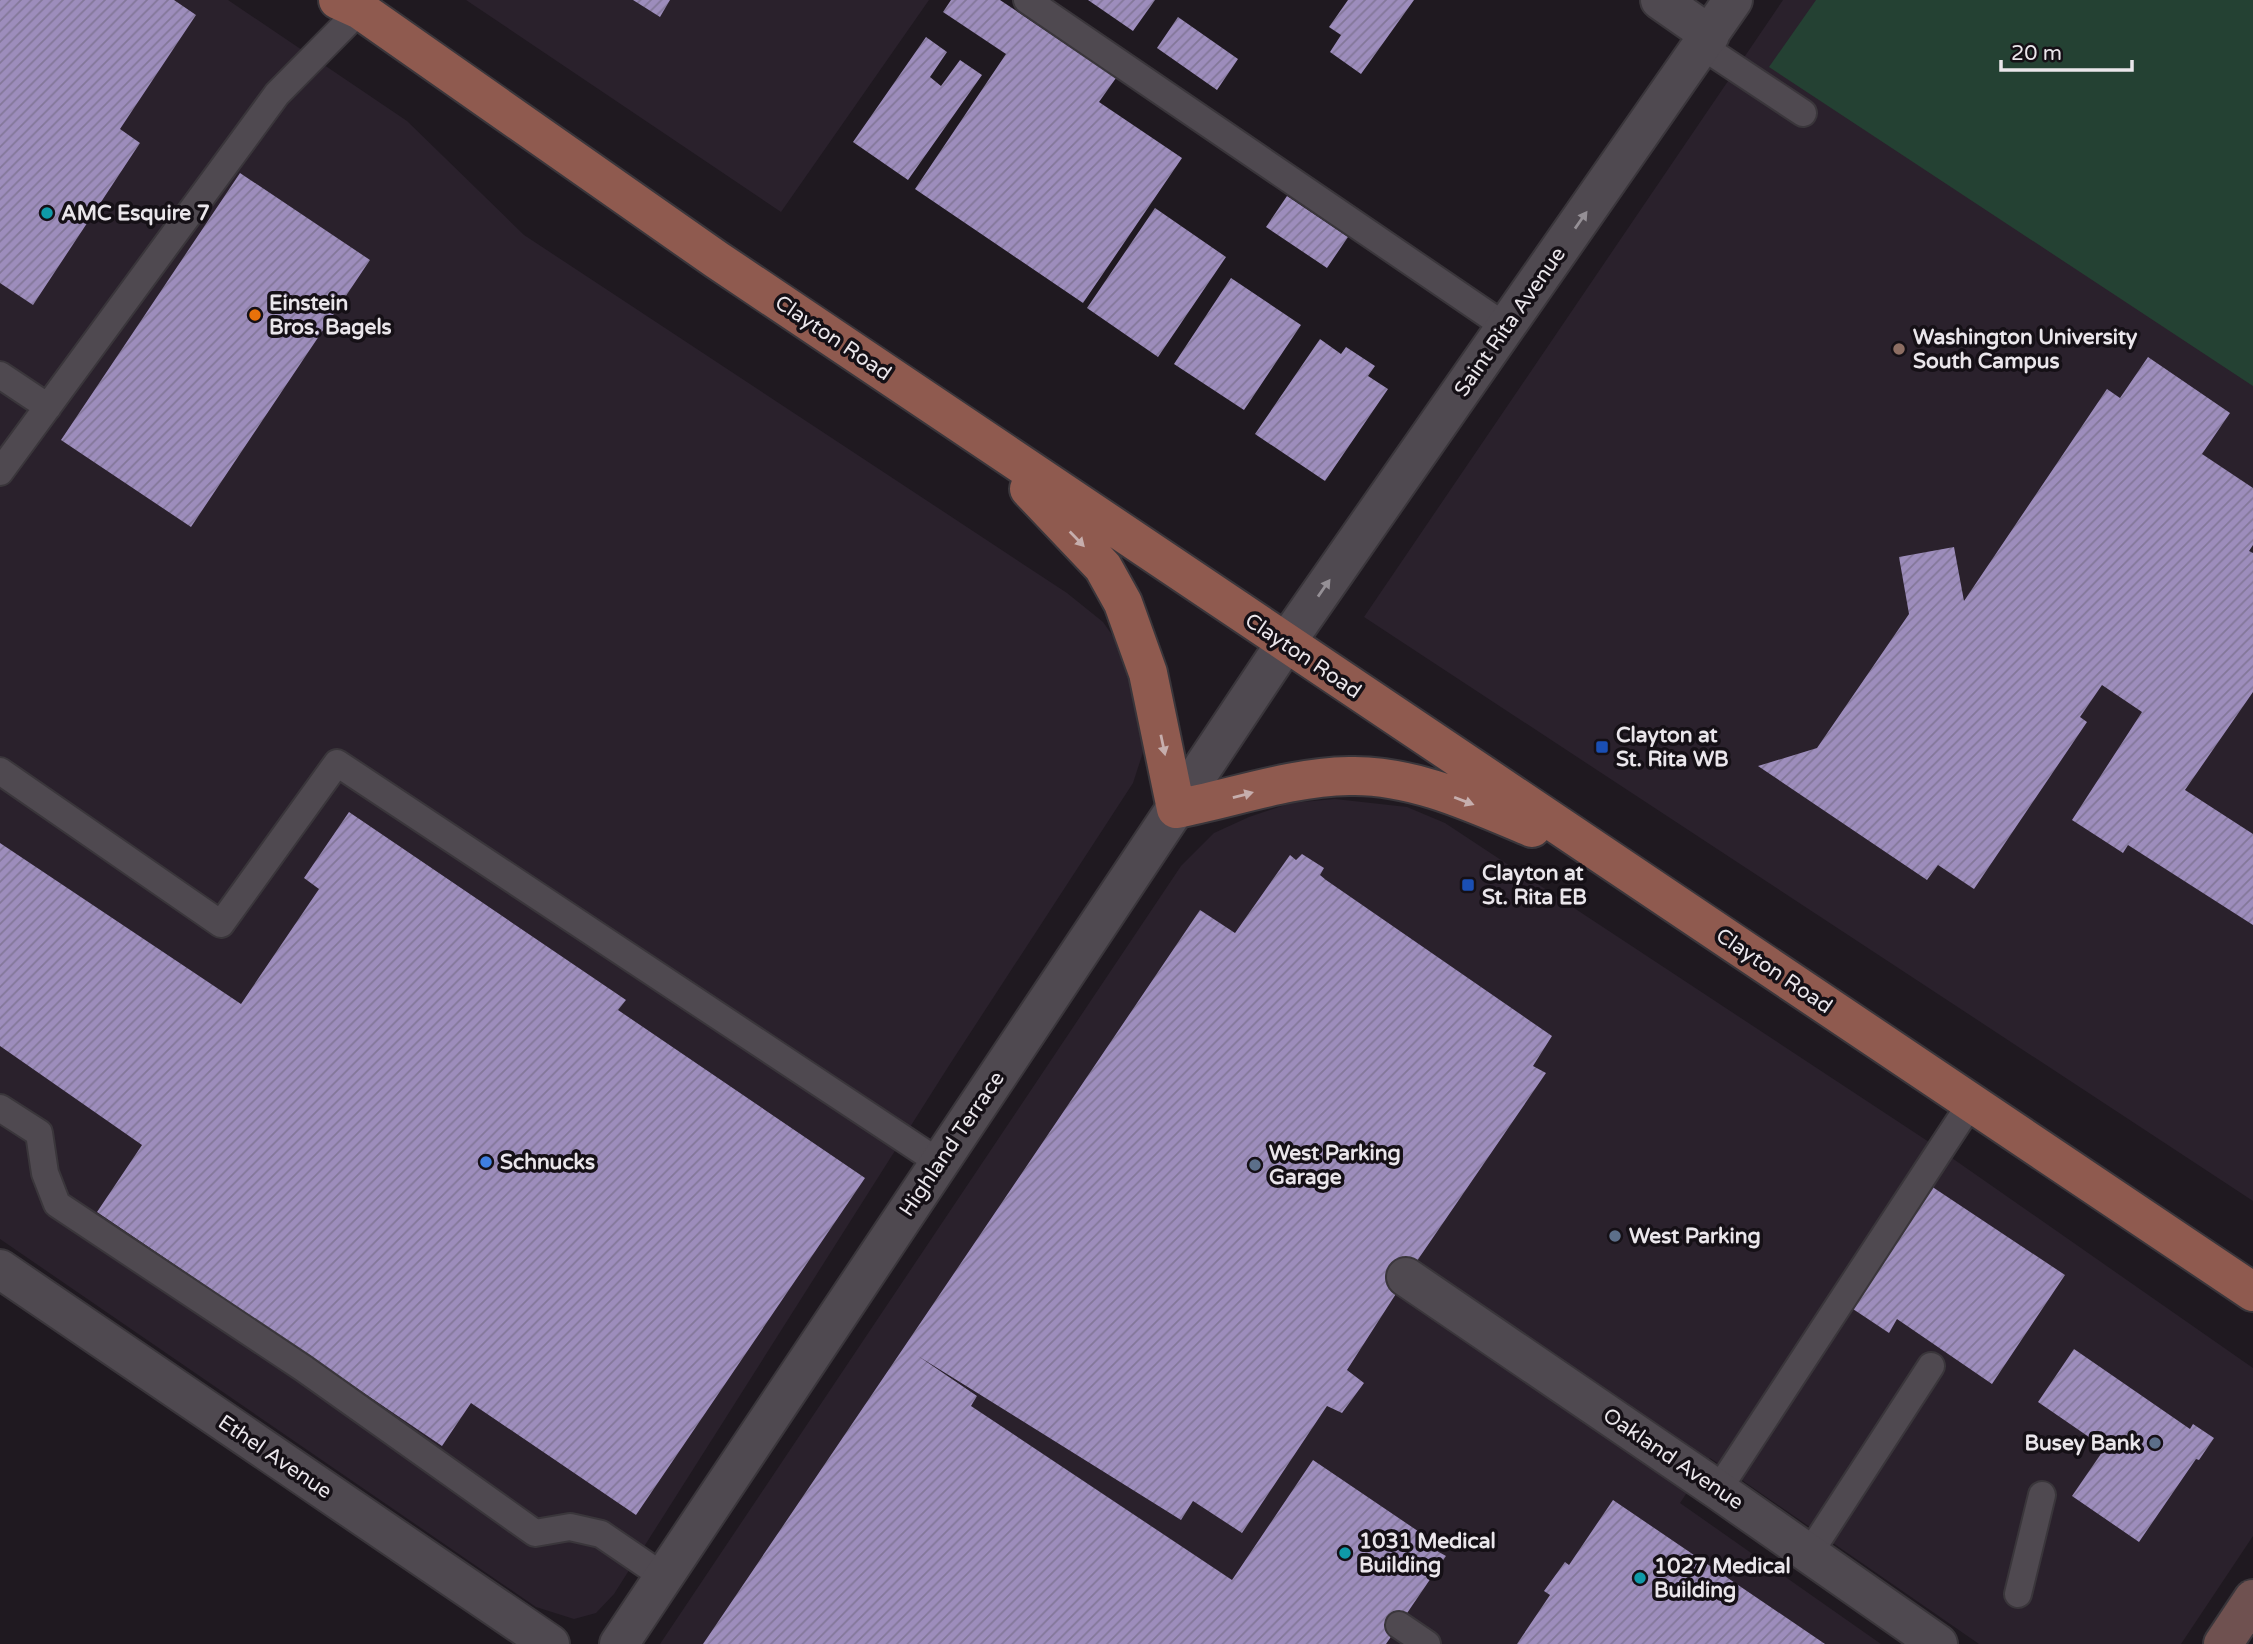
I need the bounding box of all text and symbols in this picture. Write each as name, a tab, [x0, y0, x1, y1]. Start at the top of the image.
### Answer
scale bar	[2001, 28, 2132, 72]
text: 20 m	[2011, 41, 2062, 66]
place label: AMC Esquire 7	[61, 201, 210, 226]
marker: AMC Esquire 7	[39, 205, 55, 221]
one-way arrow	[1574, 211, 1588, 229]
street label: Saint Rita Avenue	[1449, 242, 1571, 402]
street label: Clayton Road	[770, 290, 896, 386]
place label: Einstein Bros. Bagels	[269, 291, 392, 340]
marker: Einstein Bros. Bagels	[247, 307, 263, 323]
place label: Washington University South Campus	[1913, 325, 2138, 374]
marker: Washington University South Campus	[1891, 341, 1907, 357]
one-way arrow	[1068, 531, 1085, 548]
one-way arrow	[1317, 579, 1331, 597]
street label: Clayton Road	[1240, 608, 1366, 704]
place label: Clayton at St. Rita WB	[1616, 723, 1729, 772]
one-way arrow	[1157, 734, 1168, 756]
marker: Clayton at St. Rita WB	[1594, 739, 1610, 755]
one-way arrow	[1232, 789, 1254, 800]
one-way arrow	[1454, 796, 1475, 807]
place label: Clayton at St. Rita EB	[1482, 861, 1587, 910]
marker: Clayton at St. Rita EB	[1460, 877, 1476, 893]
street label: Clayton Road	[1711, 923, 1837, 1019]
street label: Highland Terrace	[894, 1067, 1010, 1221]
place label: West Parking Garage	[1269, 1141, 1401, 1190]
place label: Schnucks	[500, 1150, 595, 1175]
marker: Schnucks	[478, 1154, 494, 1170]
marker: West Parking Garage	[1247, 1157, 1263, 1173]
place label: West Parking	[1629, 1224, 1761, 1249]
marker: West Parking	[1607, 1228, 1623, 1244]
street label: Oakland Avenue	[1598, 1403, 1748, 1515]
street label: Ethel Avenue	[213, 1410, 337, 1504]
place label: Busey Bank	[2025, 1431, 2142, 1456]
marker: Busey Bank	[2147, 1435, 2163, 1451]
place label: 1031 Medical Building	[1359, 1529, 1496, 1578]
marker: 1031 Medical Building	[1337, 1545, 1353, 1561]
place label: 1027 Medical Building	[1654, 1554, 1791, 1603]
marker: 1027 Medical Building	[1632, 1570, 1648, 1586]

